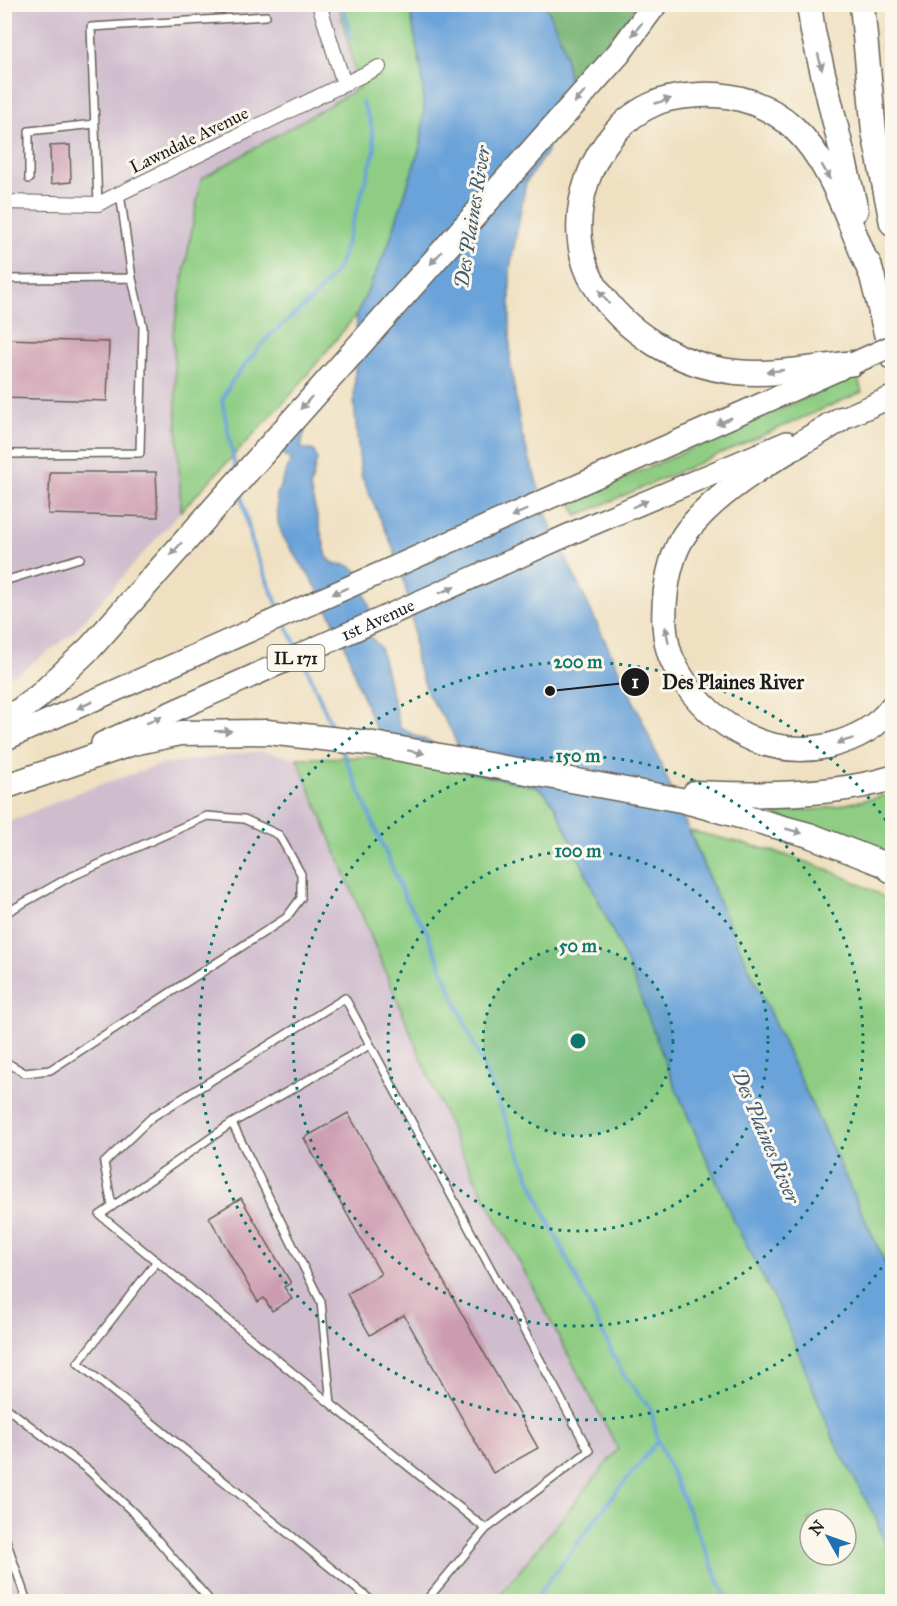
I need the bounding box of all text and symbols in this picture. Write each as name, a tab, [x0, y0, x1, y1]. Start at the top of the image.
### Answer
one-way arrow	[631, 21, 644, 37]
one-way arrow	[815, 53, 825, 71]
one-way arrow	[573, 89, 587, 104]
one-way arrow	[654, 96, 672, 105]
street label: Lawndale Avenue	[126, 102, 252, 178]
water label: Des Plaines River	[449, 142, 495, 290]
one-way arrow	[821, 164, 831, 181]
one-way arrow	[430, 250, 443, 265]
one-way arrow	[598, 290, 610, 306]
one-way arrow	[766, 366, 785, 376]
one-way arrow	[300, 395, 313, 410]
one-way arrow	[716, 417, 733, 426]
one-way arrow	[632, 499, 650, 509]
one-way arrow	[510, 509, 527, 518]
one-way arrow	[170, 541, 183, 557]
one-way arrow	[439, 585, 456, 594]
one-way arrow	[331, 586, 348, 595]
street label: 1st Avenue	[338, 594, 418, 646]
one-way arrow	[662, 626, 671, 645]
road number: IL 171	[268, 645, 324, 671]
text: 200 m	[554, 651, 603, 673]
callout: Des Plaines River	[620, 663, 816, 701]
text: Des Plaines River	[662, 670, 804, 694]
text: 1	[631, 671, 639, 693]
one-way arrow	[76, 700, 94, 710]
one-way arrow	[145, 715, 163, 725]
one-way arrow	[213, 727, 232, 736]
one-way arrow	[836, 736, 854, 746]
text: 150 m	[556, 745, 601, 767]
one-way arrow	[407, 747, 426, 756]
one-way arrow	[785, 827, 803, 836]
text: 100 m	[555, 840, 602, 862]
text: 50 m	[559, 935, 598, 957]
centre of rings	[568, 1031, 588, 1051]
water label: Des Plaines River	[727, 1065, 806, 1209]
north arrow	[798, 1507, 858, 1567]
text: N	[805, 1516, 829, 1539]

